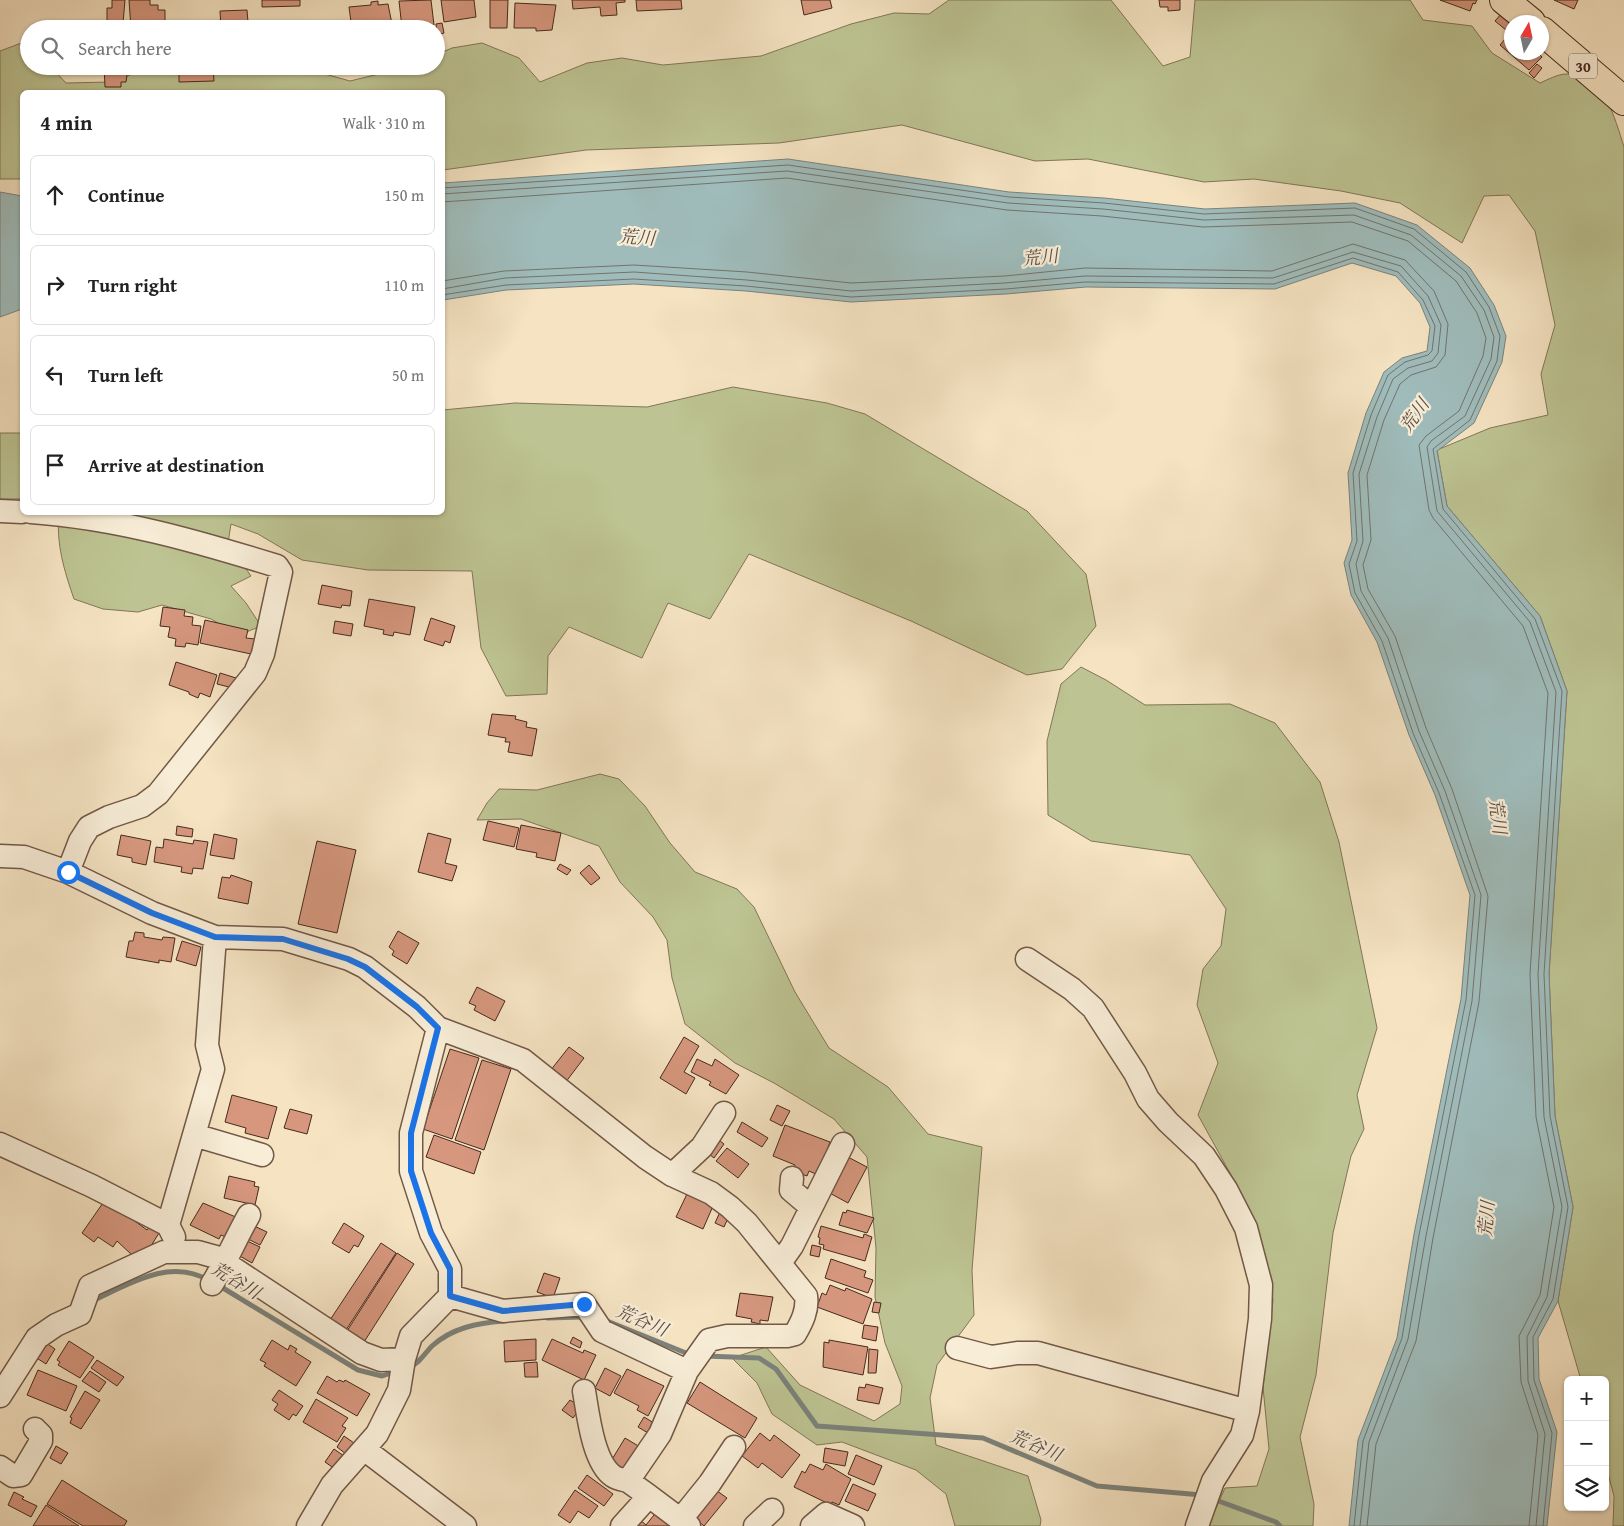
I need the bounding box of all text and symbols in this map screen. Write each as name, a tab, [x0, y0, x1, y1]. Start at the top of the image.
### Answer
north arrow	[1504, 15, 1549, 60]
search box	[20, 20, 445, 75]
icon: search	[38, 34, 66, 62]
text: Search here	[78, 34, 172, 62]
road number: 30	[1569, 54, 1597, 78]
text: 4 min	[40, 107, 92, 138]
text: Walk · 310 m	[342, 111, 425, 135]
icon: ahead	[41, 181, 69, 209]
text: Continue	[88, 181, 165, 209]
text: 150 m	[384, 183, 424, 207]
water label: 荒川	[618, 222, 658, 252]
water label: 荒川	[1021, 241, 1061, 272]
icon: right	[41, 271, 69, 299]
text: Turn right	[88, 271, 177, 299]
text: 110 m	[384, 273, 424, 297]
icon: left	[41, 361, 69, 389]
text: Turn left	[88, 361, 163, 389]
text: 50 m	[392, 363, 424, 387]
water label: 荒川	[1392, 391, 1437, 437]
icon: arrive	[41, 451, 69, 479]
text: Arrive at destination	[88, 451, 264, 479]
water label: 荒川	[1482, 796, 1514, 838]
route start	[57, 861, 80, 884]
water label: 荒川	[1471, 1198, 1501, 1238]
water label: 荒谷川	[206, 1255, 268, 1307]
route end	[573, 1293, 596, 1316]
water label: 荒谷川	[612, 1297, 674, 1344]
map controls	[1564, 1376, 1609, 1511]
button: +	[1564, 1376, 1609, 1421]
button: −	[1564, 1421, 1609, 1466]
water label: 荒谷川	[1006, 1422, 1068, 1469]
button: layers	[1564, 1466, 1609, 1511]

